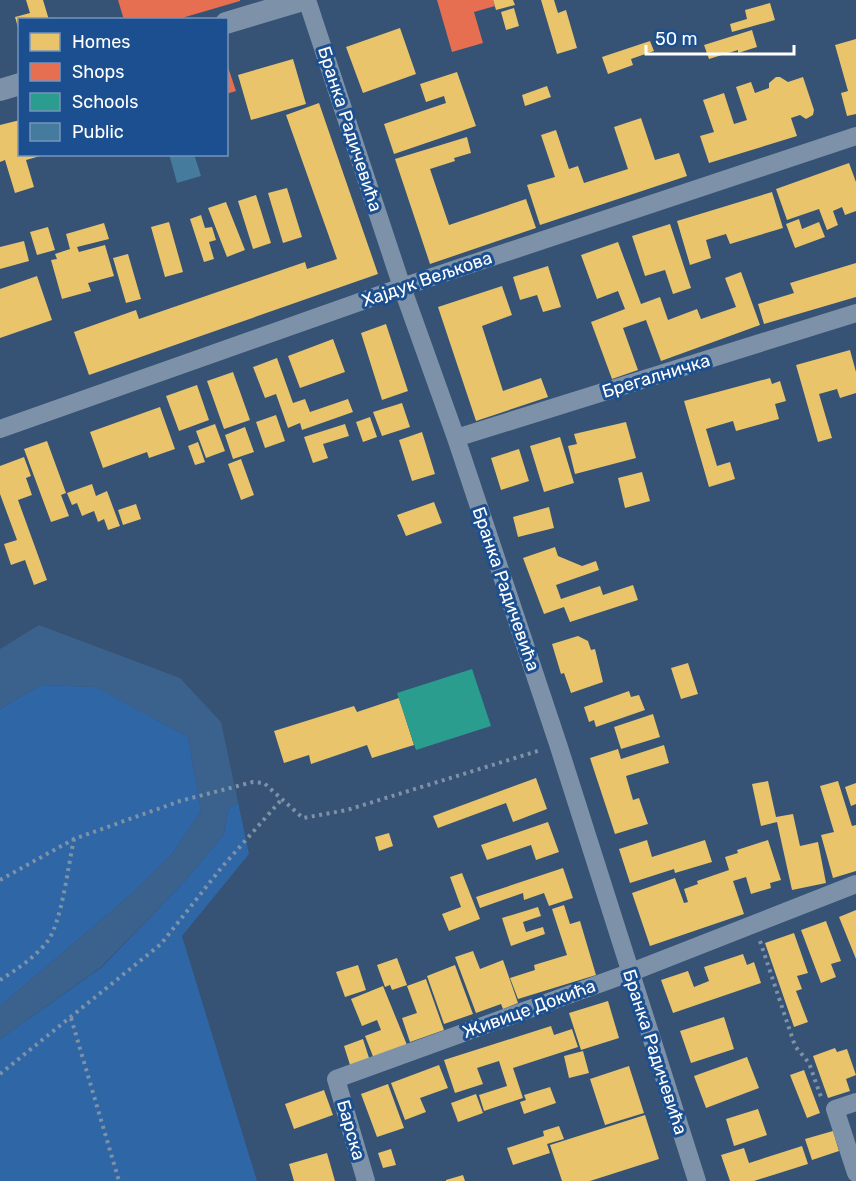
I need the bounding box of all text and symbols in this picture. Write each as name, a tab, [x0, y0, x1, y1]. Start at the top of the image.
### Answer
legend	[18, 18, 228, 156]
scale bar	[646, 18, 794, 56]
text: 50 m	[655, 28, 698, 50]
text: Homes	[72, 31, 130, 53]
street label: Бранка Радичевића	[313, 44, 387, 214]
text: Shops	[72, 61, 124, 83]
text: Schools	[72, 91, 138, 113]
text: Public	[72, 121, 124, 143]
street label: Хајдук Вељкова	[359, 246, 495, 312]
street label: Брегалничка	[599, 349, 713, 403]
street label: Бранка Радичевића	[468, 504, 544, 674]
street label: Бранка Радичевића	[618, 967, 692, 1137]
street label: Живице Докића	[459, 975, 599, 1043]
street label: Барска	[332, 1097, 370, 1163]

